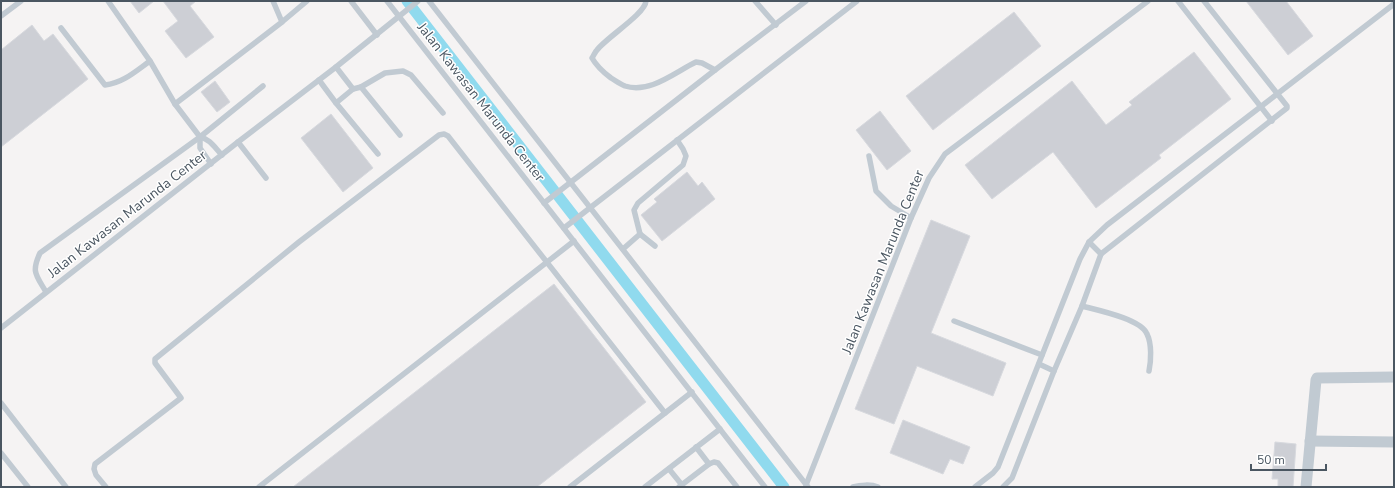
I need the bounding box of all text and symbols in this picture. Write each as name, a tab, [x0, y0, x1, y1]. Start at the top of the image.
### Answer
street label: Jalan Kawasan Marunda Center	[412, 18, 549, 185]
street label: Jalan Kawasan Marunda Center	[43, 146, 210, 283]
street label: Jalan Kawasan Marunda Center	[837, 167, 929, 358]
scale bar	[1251, 446, 1326, 472]
text: 50 m	[1257, 452, 1285, 468]

